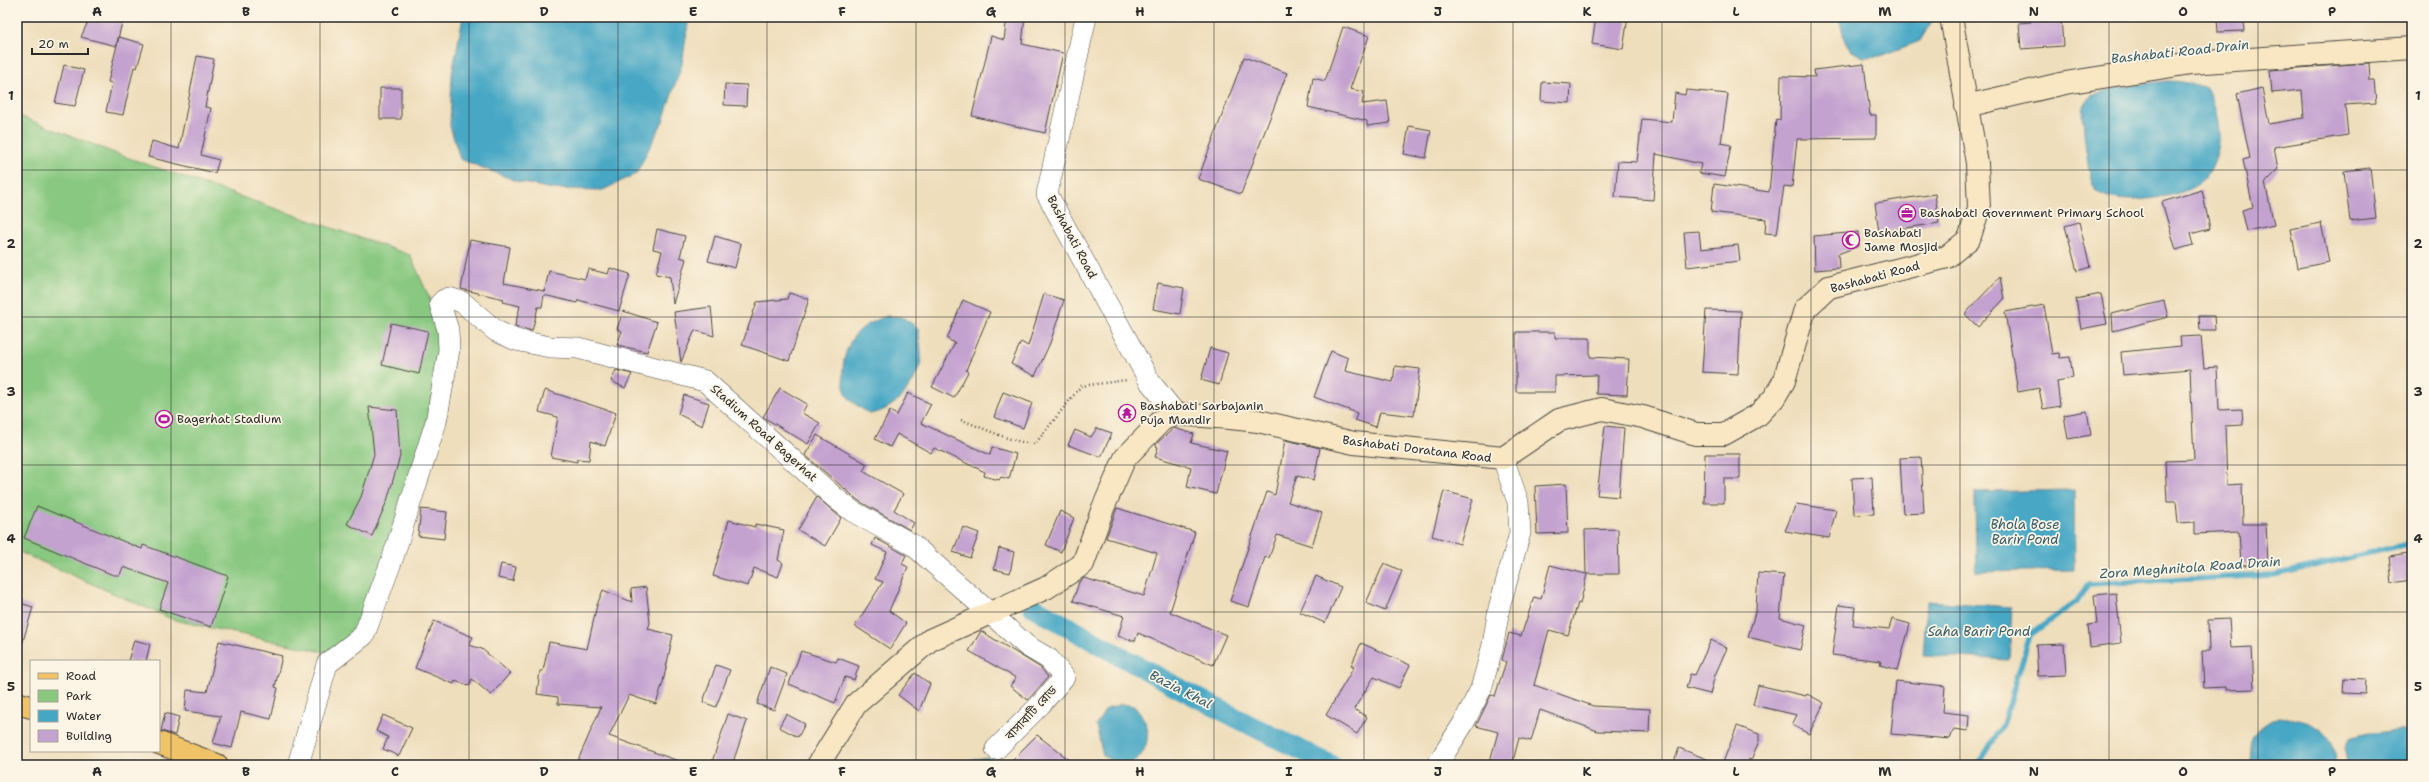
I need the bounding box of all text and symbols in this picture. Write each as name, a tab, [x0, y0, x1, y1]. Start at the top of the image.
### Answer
text: A	[92, 3, 102, 20]
text: B	[242, 3, 250, 20]
text: C	[391, 3, 399, 20]
text: D	[539, 3, 549, 20]
text: E	[689, 3, 698, 20]
text: F	[838, 3, 846, 20]
text: G	[986, 3, 997, 20]
text: H	[1135, 3, 1145, 20]
text: I	[1285, 3, 1293, 20]
text: J	[1434, 3, 1442, 20]
text: K	[1583, 3, 1592, 20]
text: L	[1732, 3, 1740, 20]
text: M	[1878, 3, 1892, 20]
text: N	[2029, 3, 2039, 20]
text: O	[2178, 3, 2188, 20]
text: P	[2328, 3, 2336, 20]
scale bar	[32, 30, 88, 56]
text: 20 m	[38, 36, 69, 52]
water label: Bashabati Road Drain	[2110, 36, 2250, 67]
text: 1	[8, 87, 14, 104]
text: 1	[2415, 87, 2421, 104]
street label: Bashabati Road	[1043, 193, 1101, 282]
office icon: Bashabati Government Primary School	[1897, 203, 1917, 223]
place label: Bashabati Government Primary School	[1920, 205, 2144, 221]
place label: Bashabati Jame Mosjid	[1864, 225, 1938, 255]
mosque icon: Bashabati Jame Mosjid	[1841, 230, 1861, 250]
text: 2	[6, 235, 16, 252]
text: 2	[2413, 235, 2423, 252]
street label: Bashabati Road	[1829, 257, 1922, 297]
street label: Stadium Road Bagerhat	[707, 381, 821, 485]
text: 3	[6, 383, 16, 400]
text: 3	[2413, 383, 2423, 400]
place label: Bashabati Sarbajanin Puja Mandir	[1140, 398, 1264, 428]
temple icon: Bashabati Sarbajanin Puja Mandir	[1117, 403, 1137, 423]
sports icon: Bagerhat Stadium	[154, 409, 174, 429]
place label: Bagerhat Stadium	[177, 411, 281, 427]
street label: Bashabati Doratana Road	[1341, 432, 1493, 466]
water label: Bhola Bose Barir Pond	[1990, 516, 2060, 548]
text: 4	[6, 530, 16, 547]
text: 4	[2413, 530, 2423, 547]
water label: Zora Meghnitola Road Drain	[2099, 553, 2281, 582]
water label: Saha Barir Pond	[1928, 623, 2031, 640]
legend	[30, 660, 160, 752]
water label: Bazia Khal	[1147, 666, 1215, 712]
text: Road	[66, 668, 97, 684]
text: 5	[7, 678, 15, 695]
text: 5	[2414, 678, 2422, 695]
street label: বাসাবাটি রোড	[1001, 682, 1060, 744]
text: Park	[66, 688, 92, 704]
text: Water	[66, 708, 102, 724]
text: Building	[66, 728, 112, 744]
text: A	[92, 763, 102, 780]
text: B	[242, 763, 250, 780]
text: C	[391, 763, 399, 780]
text: D	[539, 763, 549, 780]
text: E	[689, 763, 698, 780]
text: F	[838, 763, 846, 780]
text: G	[986, 763, 997, 780]
text: H	[1135, 763, 1145, 780]
text: I	[1285, 763, 1293, 780]
text: J	[1434, 763, 1442, 780]
text: K	[1583, 763, 1592, 780]
text: L	[1732, 763, 1740, 780]
text: M	[1878, 763, 1892, 780]
text: N	[2029, 763, 2039, 780]
text: O	[2178, 763, 2188, 780]
text: P	[2328, 763, 2336, 780]

